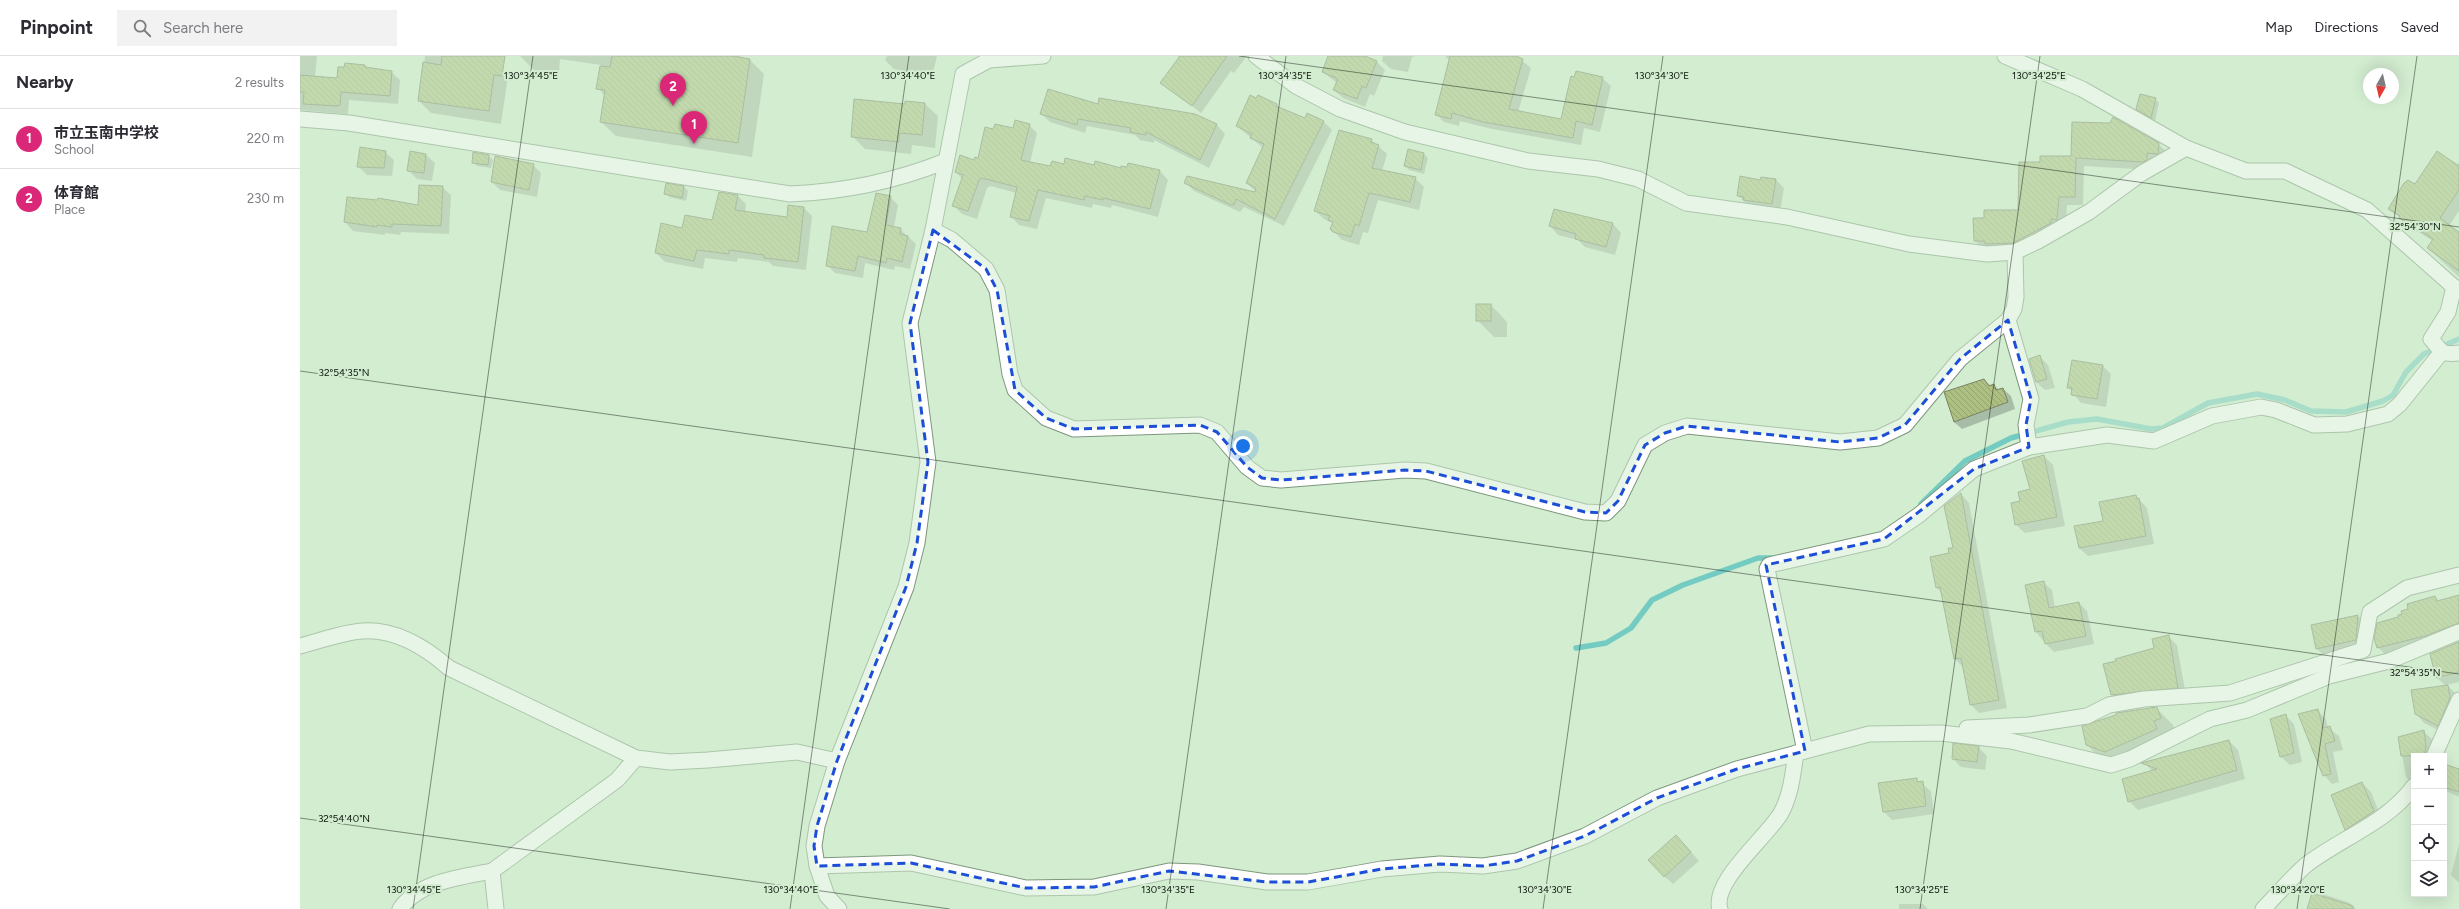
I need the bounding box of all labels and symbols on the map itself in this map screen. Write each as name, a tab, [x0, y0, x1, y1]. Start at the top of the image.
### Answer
north arrow	[2363, 68, 2399, 104]
text: 130°34'45"E	[504, 69, 558, 82]
text: 130°34'40"E	[880, 69, 936, 82]
text: 130°34'35"E	[1258, 69, 1312, 82]
text: 130°34'30"E	[1635, 69, 1689, 82]
text: 130°34'25"E	[2012, 69, 2066, 82]
pin: 2	[660, 73, 686, 106]
pin: 1	[681, 111, 707, 144]
text: 32°54'30"N	[2389, 220, 2441, 233]
text: 32°54'35"N	[319, 366, 369, 379]
your location	[1233, 436, 1253, 456]
text: 32°54'35"N	[2390, 666, 2440, 679]
text: 32°54'40"N	[318, 812, 370, 825]
text: 130°34'45"E	[387, 883, 441, 896]
text: 130°34'40"E	[763, 883, 819, 896]
text: 130°34'35"E	[1141, 883, 1195, 896]
text: 130°34'30"E	[1518, 883, 1572, 896]
text: 130°34'25"E	[1895, 883, 1949, 896]
text: 130°34'20"E	[2271, 883, 2325, 896]

